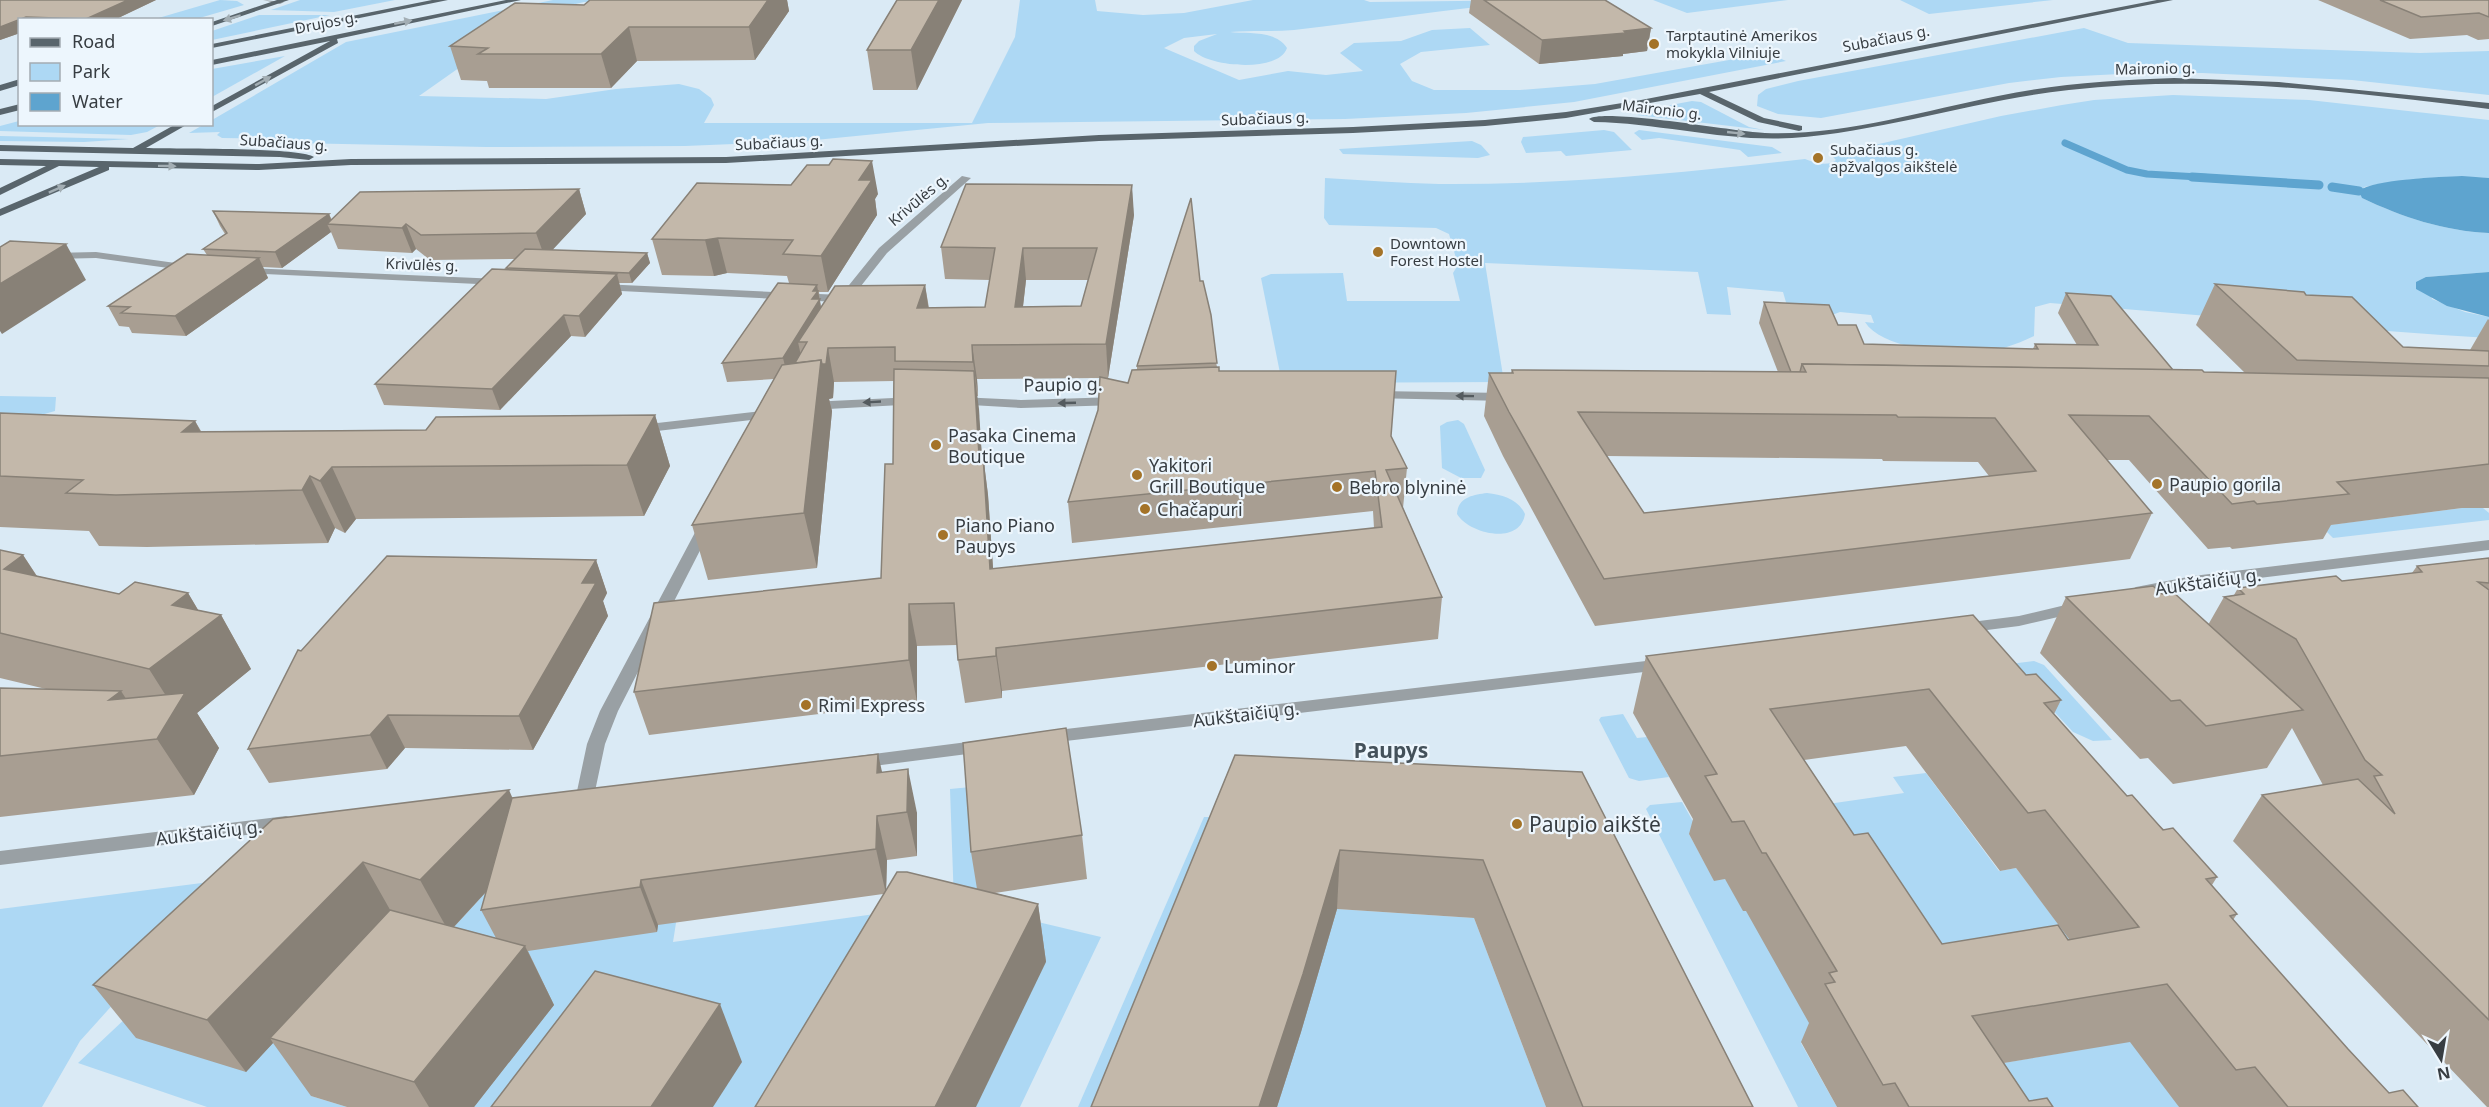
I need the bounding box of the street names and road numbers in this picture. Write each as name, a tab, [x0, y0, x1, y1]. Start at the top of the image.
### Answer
street label: Drujos g.	[293, 6, 359, 38]
street label: Subačiaus g.	[1841, 20, 1931, 56]
street label: Maironio g.	[2115, 57, 2195, 79]
street label: Maironio g.	[1621, 94, 1703, 124]
street label: Subačiaus g.	[1221, 106, 1309, 130]
street label: Subačiaus g.	[239, 129, 329, 155]
street label: Subačiaus g.	[734, 130, 824, 154]
street label: Krivūlės g.	[884, 168, 952, 230]
street label: Krivūlės g.	[385, 253, 459, 275]
street label: Paupio g.	[1023, 371, 1103, 397]
street label: Aukštaičių g.	[2153, 562, 2263, 600]
street label: Aukštaičių g.	[1191, 696, 1301, 732]
street label: Aukštaičių g.	[154, 814, 264, 850]

